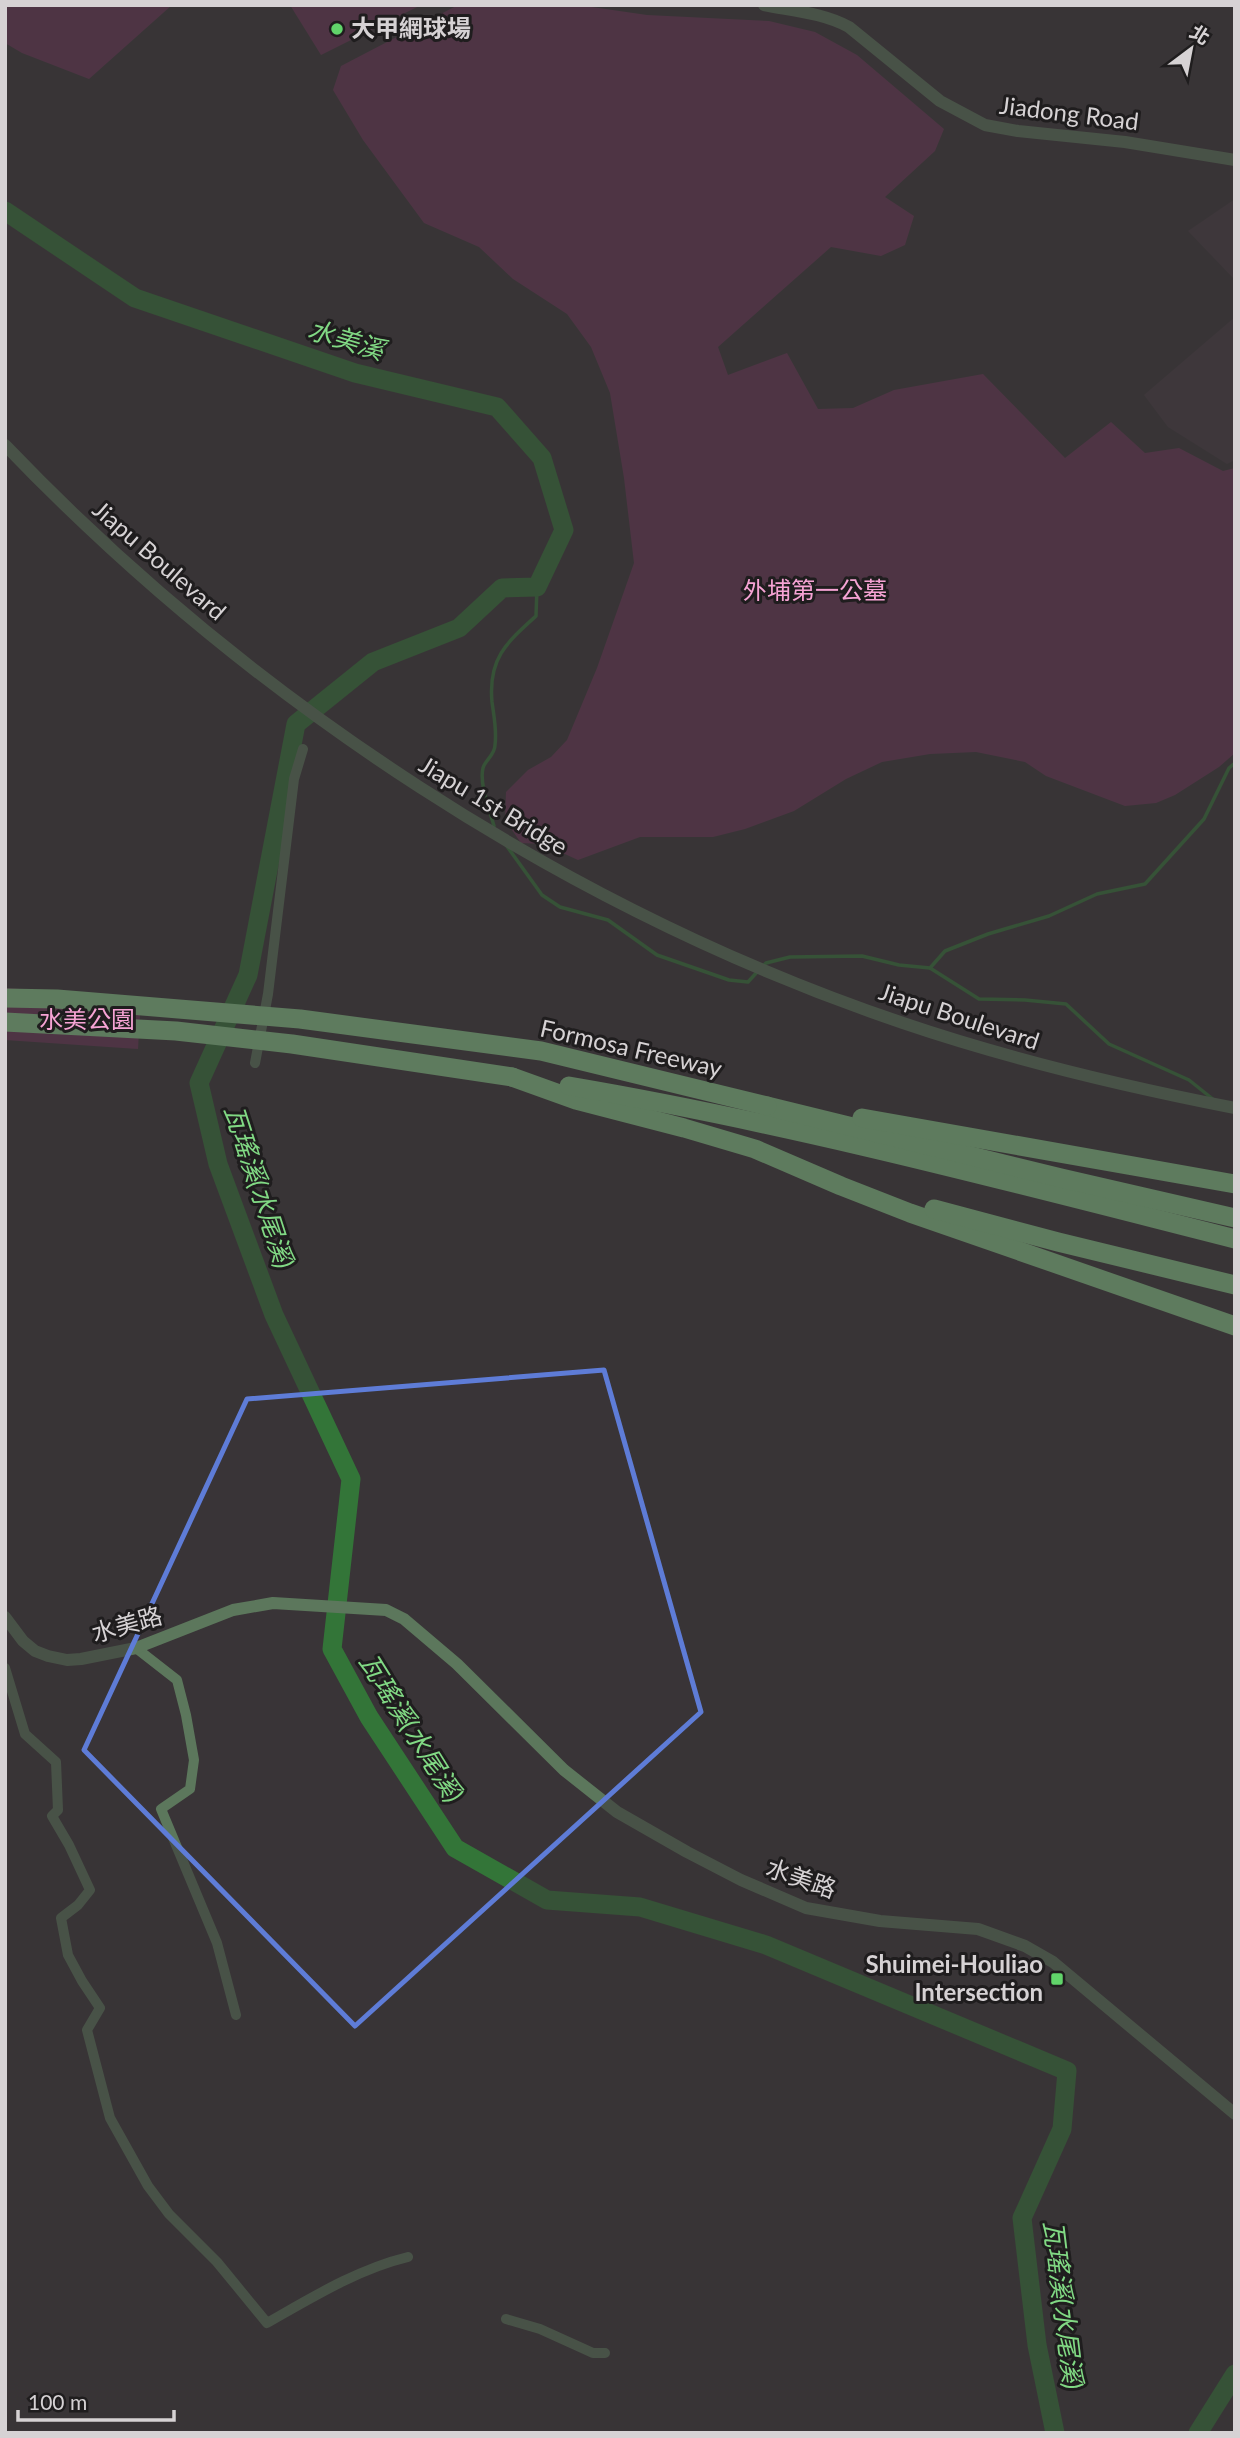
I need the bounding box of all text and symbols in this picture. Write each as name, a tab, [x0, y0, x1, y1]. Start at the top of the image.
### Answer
place label: 大甲網球場	[351, 13, 471, 42]
north arrow	[1156, 14, 1226, 84]
text: 北	[1186, 19, 1214, 49]
marker: 大甲網球場	[329, 21, 345, 37]
street label: Jiadong Road	[998, 90, 1140, 135]
water label: 水美溪	[304, 312, 392, 367]
street label: Jiapu Boulevard	[88, 494, 232, 626]
park label: 外埔第一公墓	[743, 575, 887, 604]
street label: Jiapu 1st Bridge	[414, 749, 573, 860]
street label: Jiapu Boulevard	[876, 976, 1043, 1055]
park label: 水美公園	[39, 1004, 135, 1033]
street label: Formosa Freeway	[538, 1013, 726, 1083]
water label: 瓦瑤溪(水尾溪)	[219, 1101, 301, 1272]
street label: 水美路	[88, 1600, 165, 1647]
water label: 瓦瑤溪(水尾溪)	[353, 1647, 470, 1808]
street label: 水美路	[763, 1852, 840, 1903]
place label: Shuimei-Houliao Intersection	[865, 1949, 1043, 2006]
marker: Shuimei-Houliao Intersection	[1049, 1971, 1065, 1987]
water label: 瓦瑤溪(水尾溪)	[1038, 2219, 1090, 2391]
scale bar	[18, 2378, 173, 2422]
text: 100 m	[28, 2389, 87, 2414]

